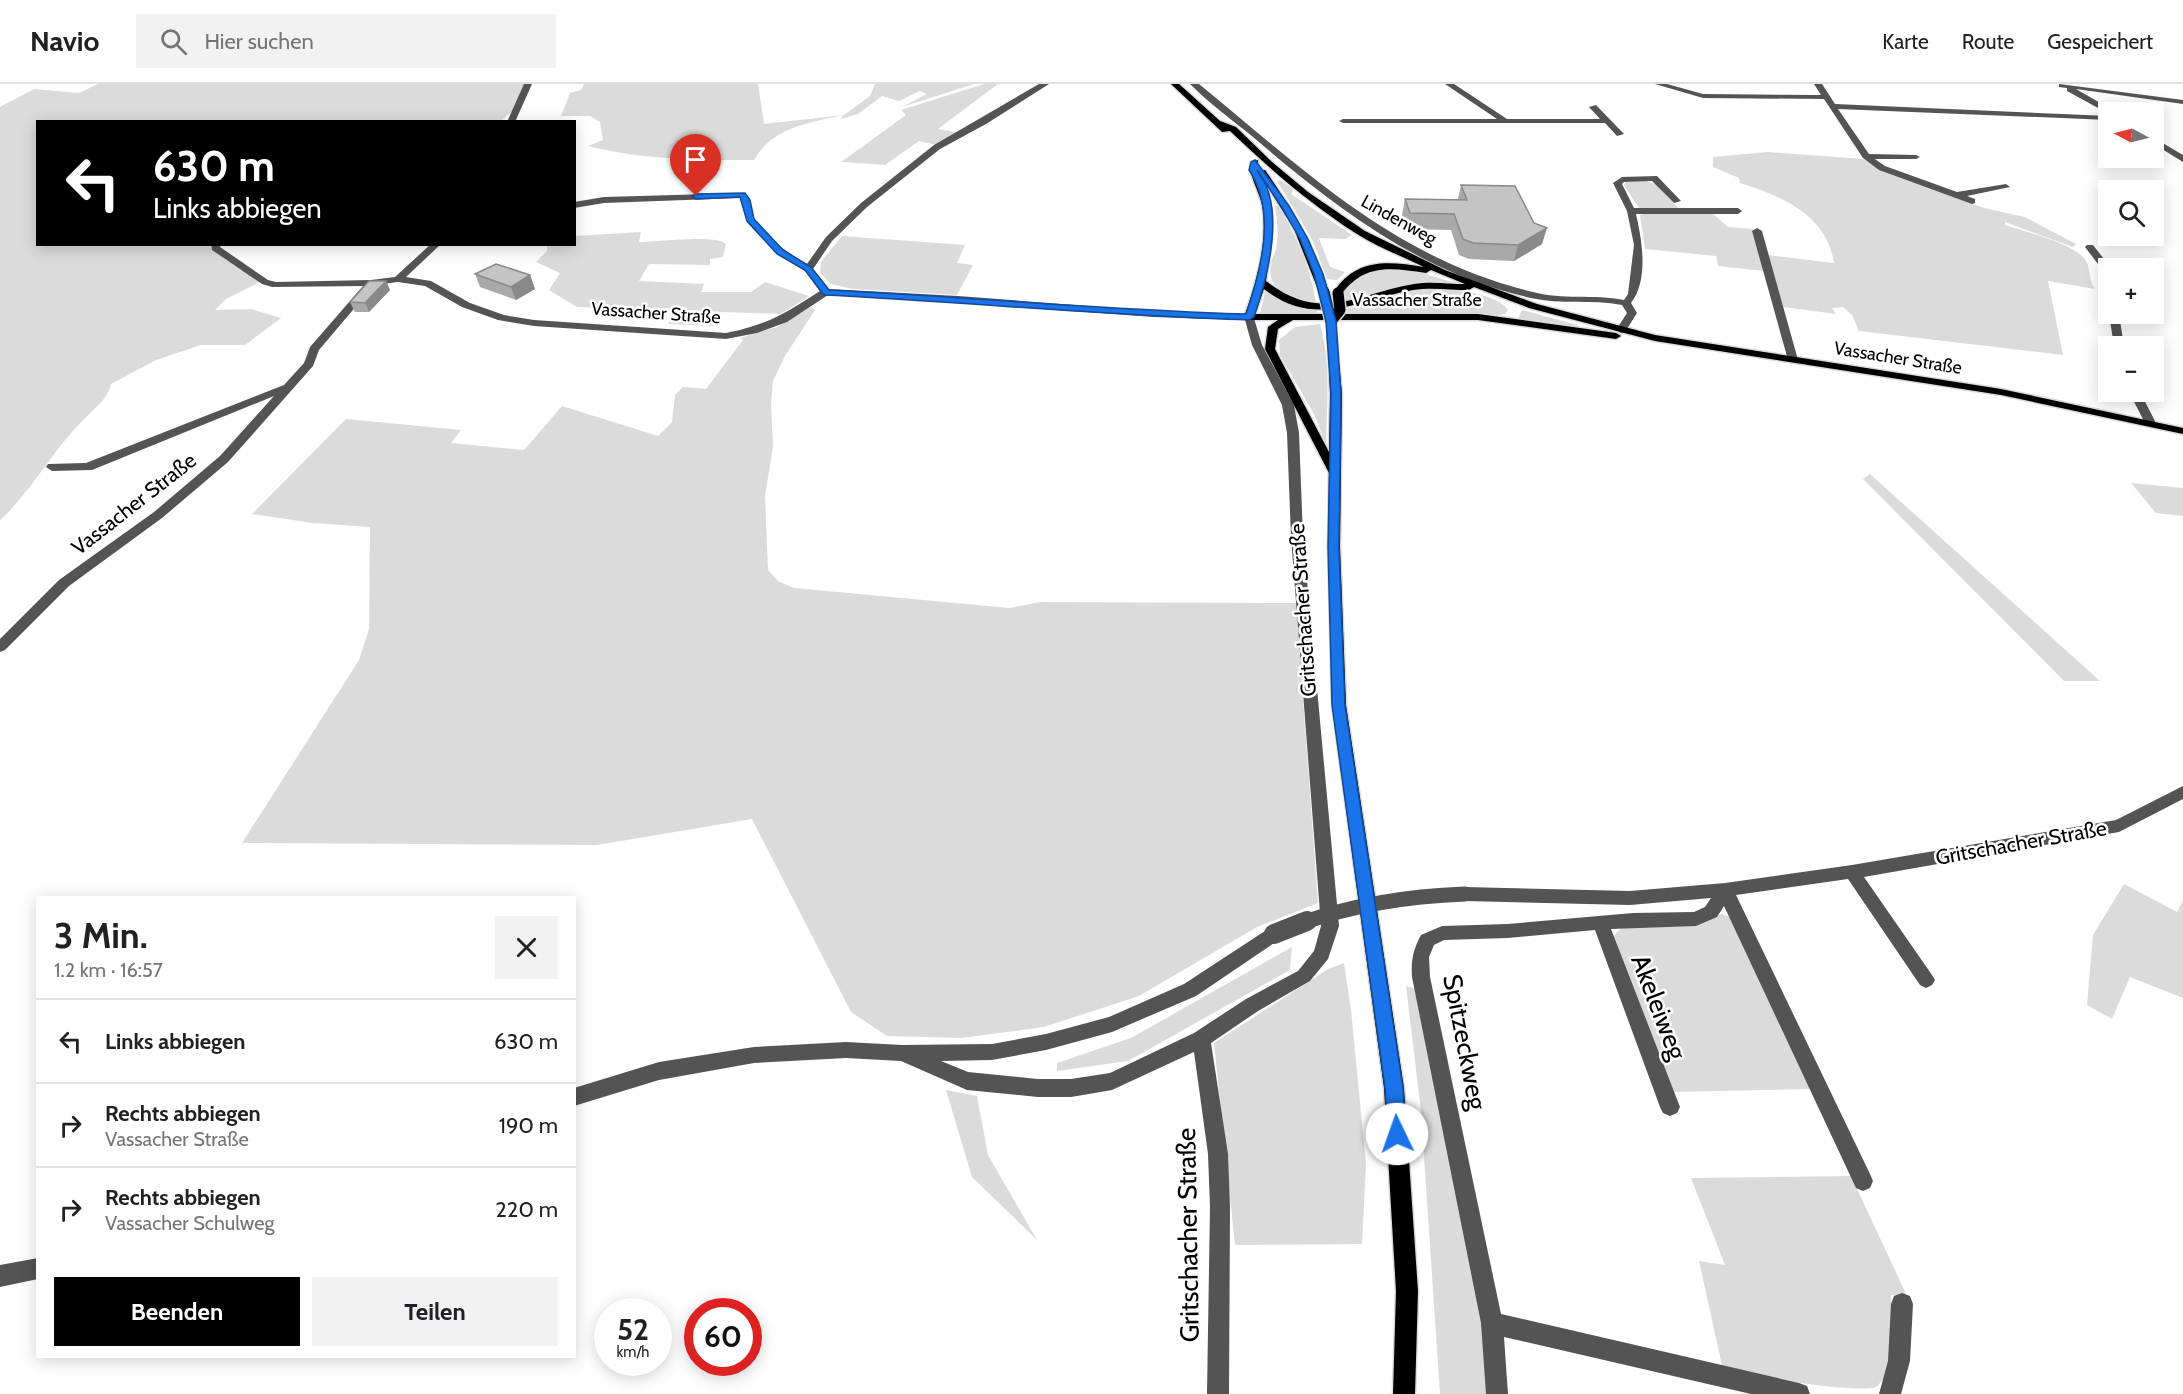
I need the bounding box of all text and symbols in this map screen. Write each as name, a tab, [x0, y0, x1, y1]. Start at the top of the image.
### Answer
search box	[136, 14, 556, 68]
text: Navio	[30, 24, 100, 58]
icon: search	[157, 25, 190, 58]
text: Hier suchen	[205, 28, 314, 55]
text: Karte	[1882, 29, 1929, 54]
text: Route	[1962, 29, 2014, 54]
text: Gespeichert	[2047, 29, 2153, 54]
north arrow	[2098, 102, 2164, 168]
map controls	[2098, 102, 2164, 402]
pin	[670, 134, 721, 196]
text: 630 m	[153, 140, 275, 192]
icon: arrive	[679, 143, 712, 176]
icon: left	[54, 144, 132, 222]
button: search	[2098, 180, 2164, 246]
street label: Lindenweg	[1357, 190, 1442, 250]
text: Links abbiegen	[153, 192, 322, 225]
button: +	[2098, 258, 2164, 324]
street label: Vassacher Straße	[1352, 289, 1482, 311]
street label: Vassacher Straße	[591, 298, 721, 328]
button: −	[2098, 336, 2164, 402]
street label: Vassacher Straße	[1832, 337, 1964, 379]
street label: Vassacher Straße	[67, 447, 201, 560]
street label: Gritschacher Straße	[1284, 523, 1321, 697]
street label: Gritschacher Straße	[1933, 815, 2109, 870]
text: 3 Min.	[54, 913, 148, 957]
button: close	[495, 916, 558, 979]
street label: Akeleiweg	[1624, 950, 1694, 1065]
text: 1.2 km · 16:57	[54, 958, 163, 982]
street label: Spitzeckweg	[1436, 971, 1494, 1114]
icon: left	[54, 1025, 87, 1058]
text: Links abbiegen	[105, 1028, 245, 1055]
text: 630 m	[494, 1028, 558, 1055]
text: Rechts abbiegen	[105, 1100, 261, 1127]
position arrow	[1365, 1102, 1429, 1166]
icon: right	[54, 1109, 87, 1142]
text: 190 m	[499, 1112, 558, 1139]
text: Vassacher Straße	[105, 1127, 249, 1151]
street label: Gritschacher Straße	[1170, 1127, 1206, 1343]
text: Rechts abbiegen	[105, 1184, 261, 1211]
icon: right	[54, 1193, 87, 1226]
text: 220 m	[495, 1196, 558, 1223]
text: Vassacher Schulweg	[105, 1211, 274, 1235]
button: Beenden	[54, 1277, 300, 1346]
button: Teilen	[312, 1277, 558, 1346]
speed limit sign: 60	[684, 1298, 762, 1376]
text: 52	[617, 1311, 649, 1348]
text: km/h	[617, 1343, 649, 1361]

